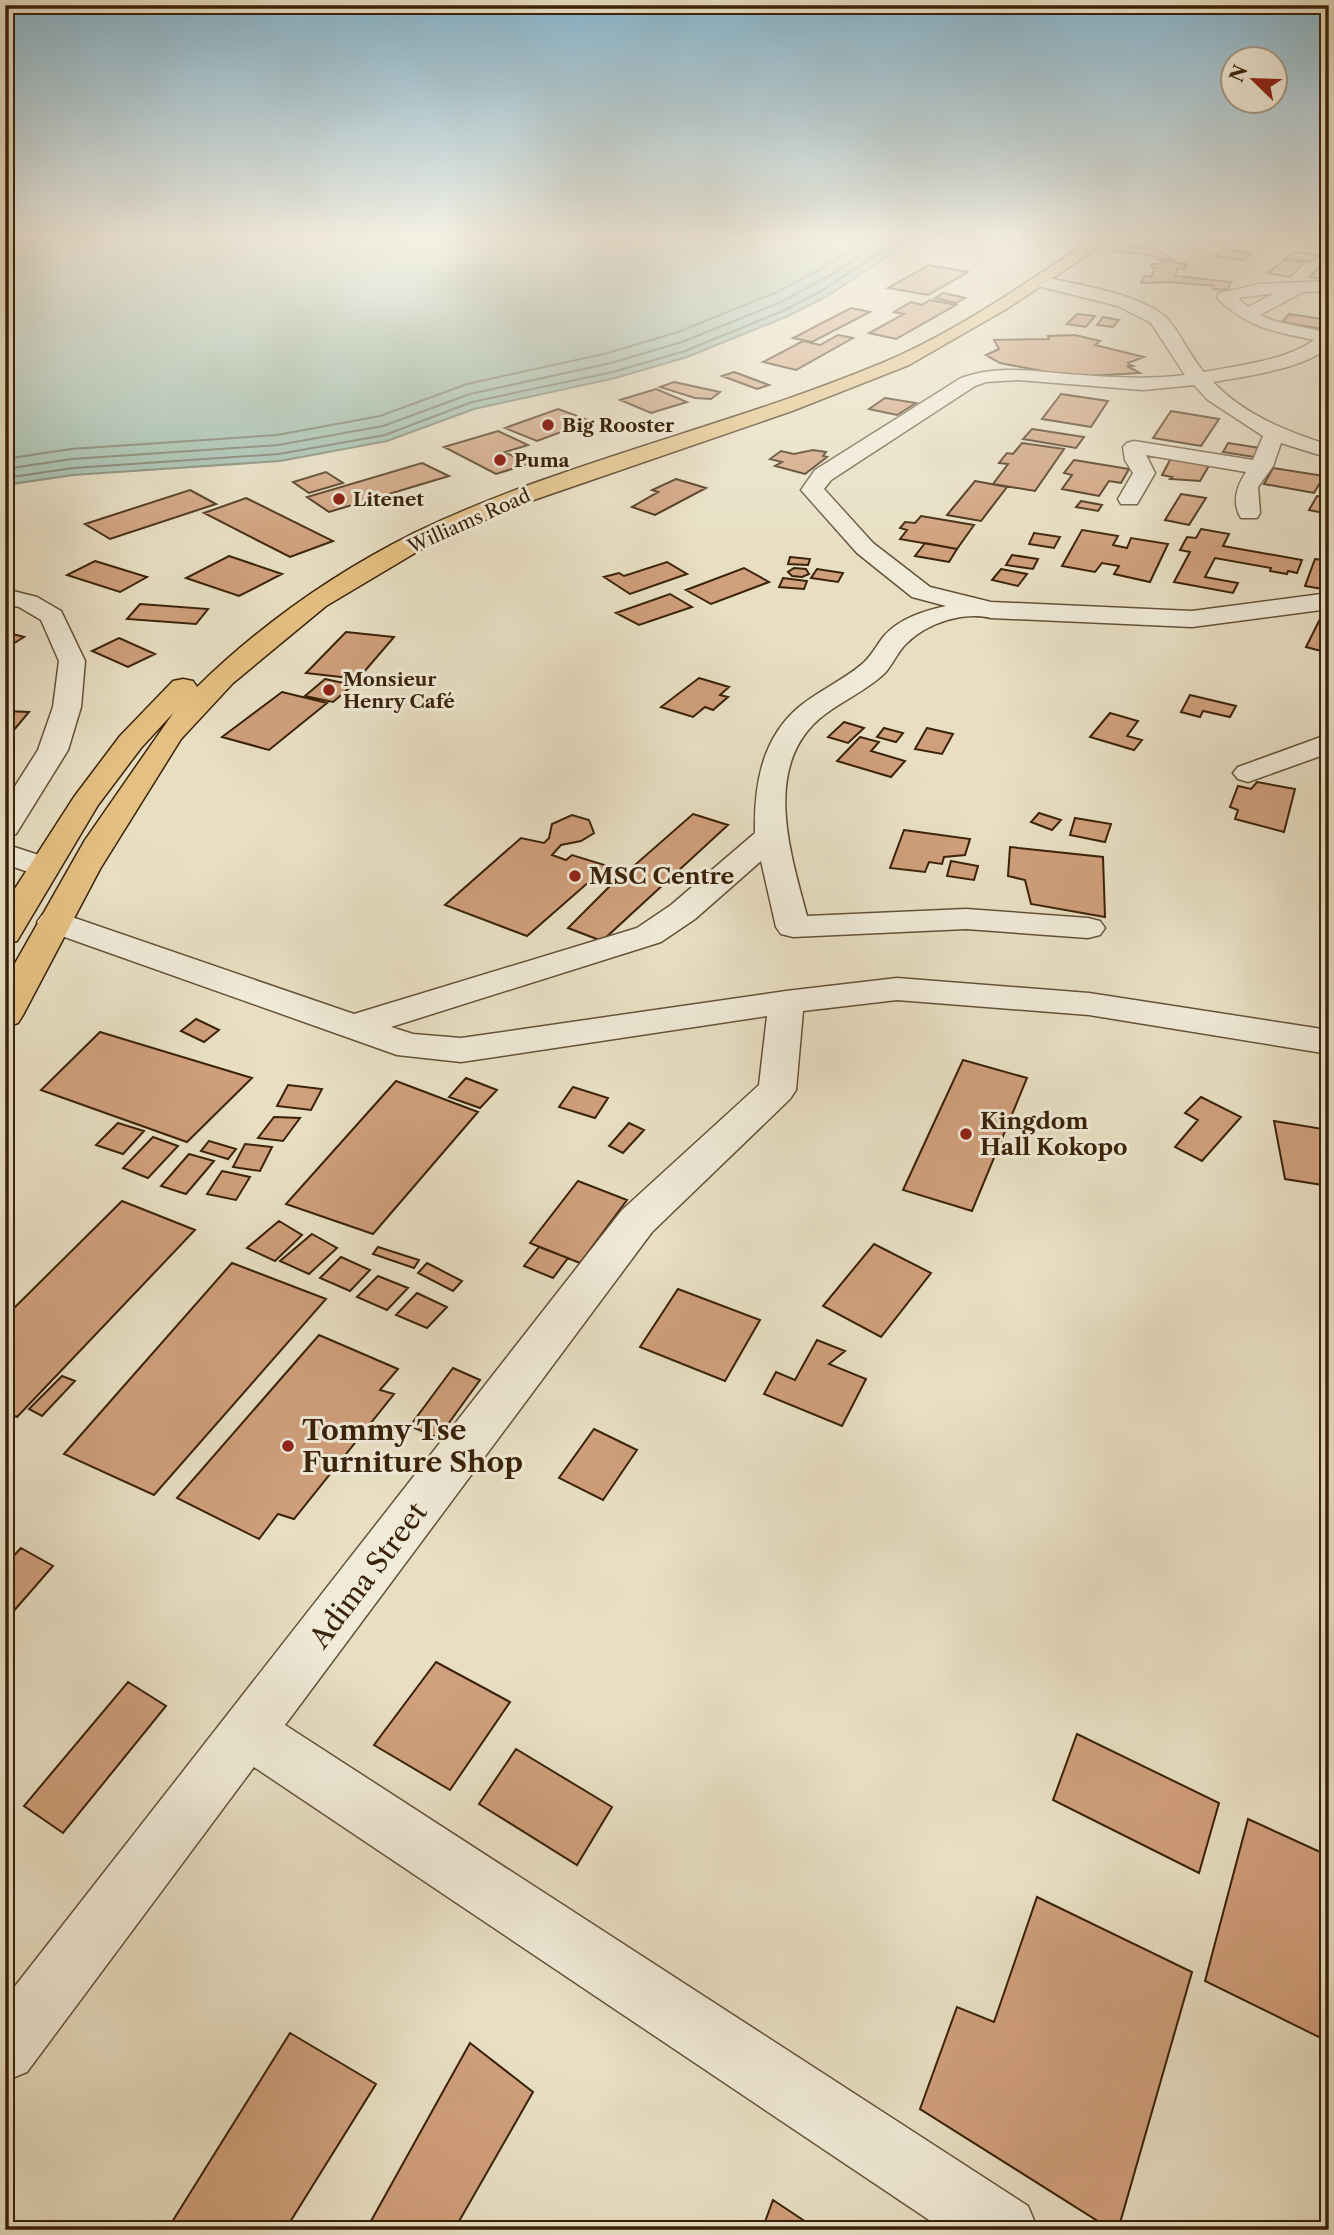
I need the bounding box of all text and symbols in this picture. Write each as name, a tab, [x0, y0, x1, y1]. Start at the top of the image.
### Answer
north arrow	[1218, 46, 1288, 116]
text: N	[1225, 61, 1253, 86]
place label: Big Rooster	[562, 414, 675, 437]
marker: Big Rooster	[540, 417, 556, 433]
place label: Puma	[514, 449, 571, 472]
marker: Puma	[492, 452, 508, 468]
street label: Williams Road	[403, 484, 534, 559]
place label: Litenet	[353, 488, 424, 511]
marker: Litenet	[331, 491, 347, 507]
place label: Monsieur Henry Café	[343, 668, 455, 713]
marker: Monsieur Henry Café	[321, 682, 337, 698]
place label: MSC Centre	[589, 862, 735, 890]
marker: MSC Centre	[567, 868, 583, 884]
place label: Kingdom Hall Kokopo	[980, 1107, 1128, 1161]
marker: Kingdom Hall Kokopo	[958, 1126, 974, 1142]
place label: Tommy Tse Furniture Shop	[302, 1413, 523, 1479]
marker: Tommy Tse Furniture Shop	[280, 1438, 296, 1454]
street label: Adima Street	[302, 1496, 434, 1655]

